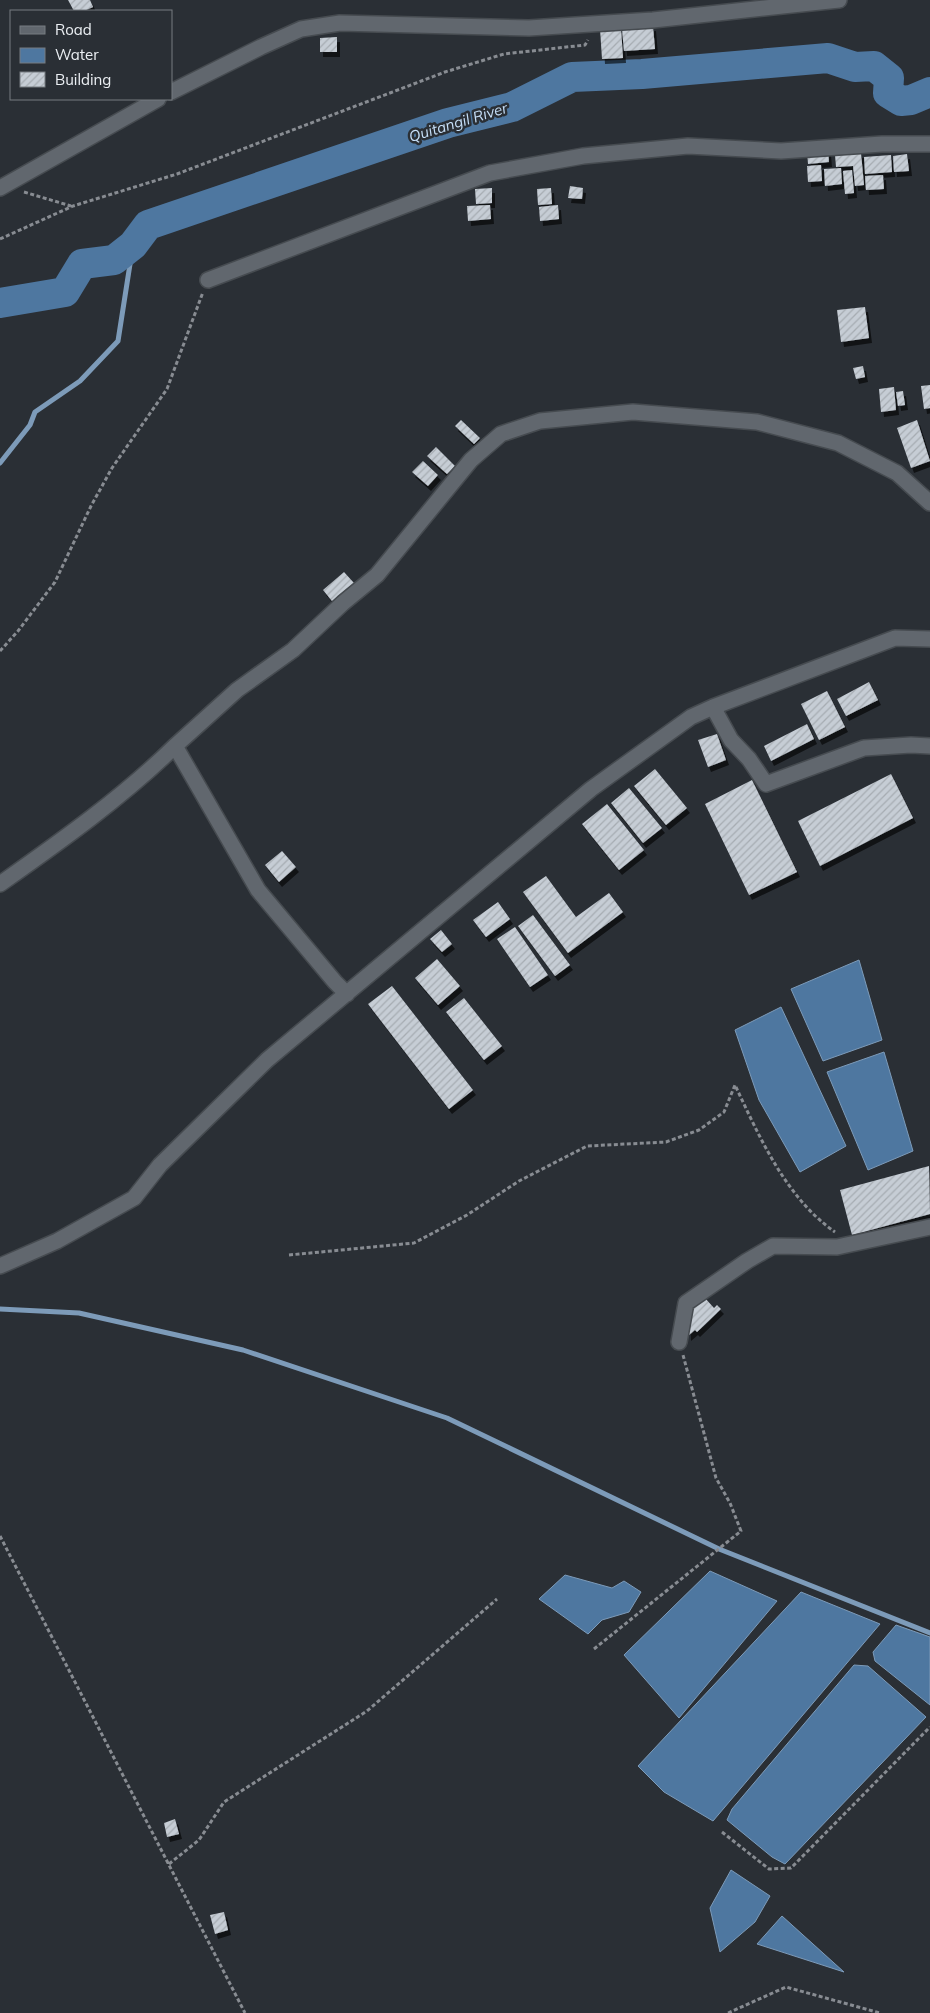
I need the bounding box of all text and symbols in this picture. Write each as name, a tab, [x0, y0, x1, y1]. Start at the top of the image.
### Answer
legend	[10, 10, 172, 100]
text: Road	[55, 20, 92, 39]
text: Water	[55, 45, 99, 64]
text: Building	[55, 70, 111, 89]
water label: Quitangil River	[406, 98, 510, 146]

